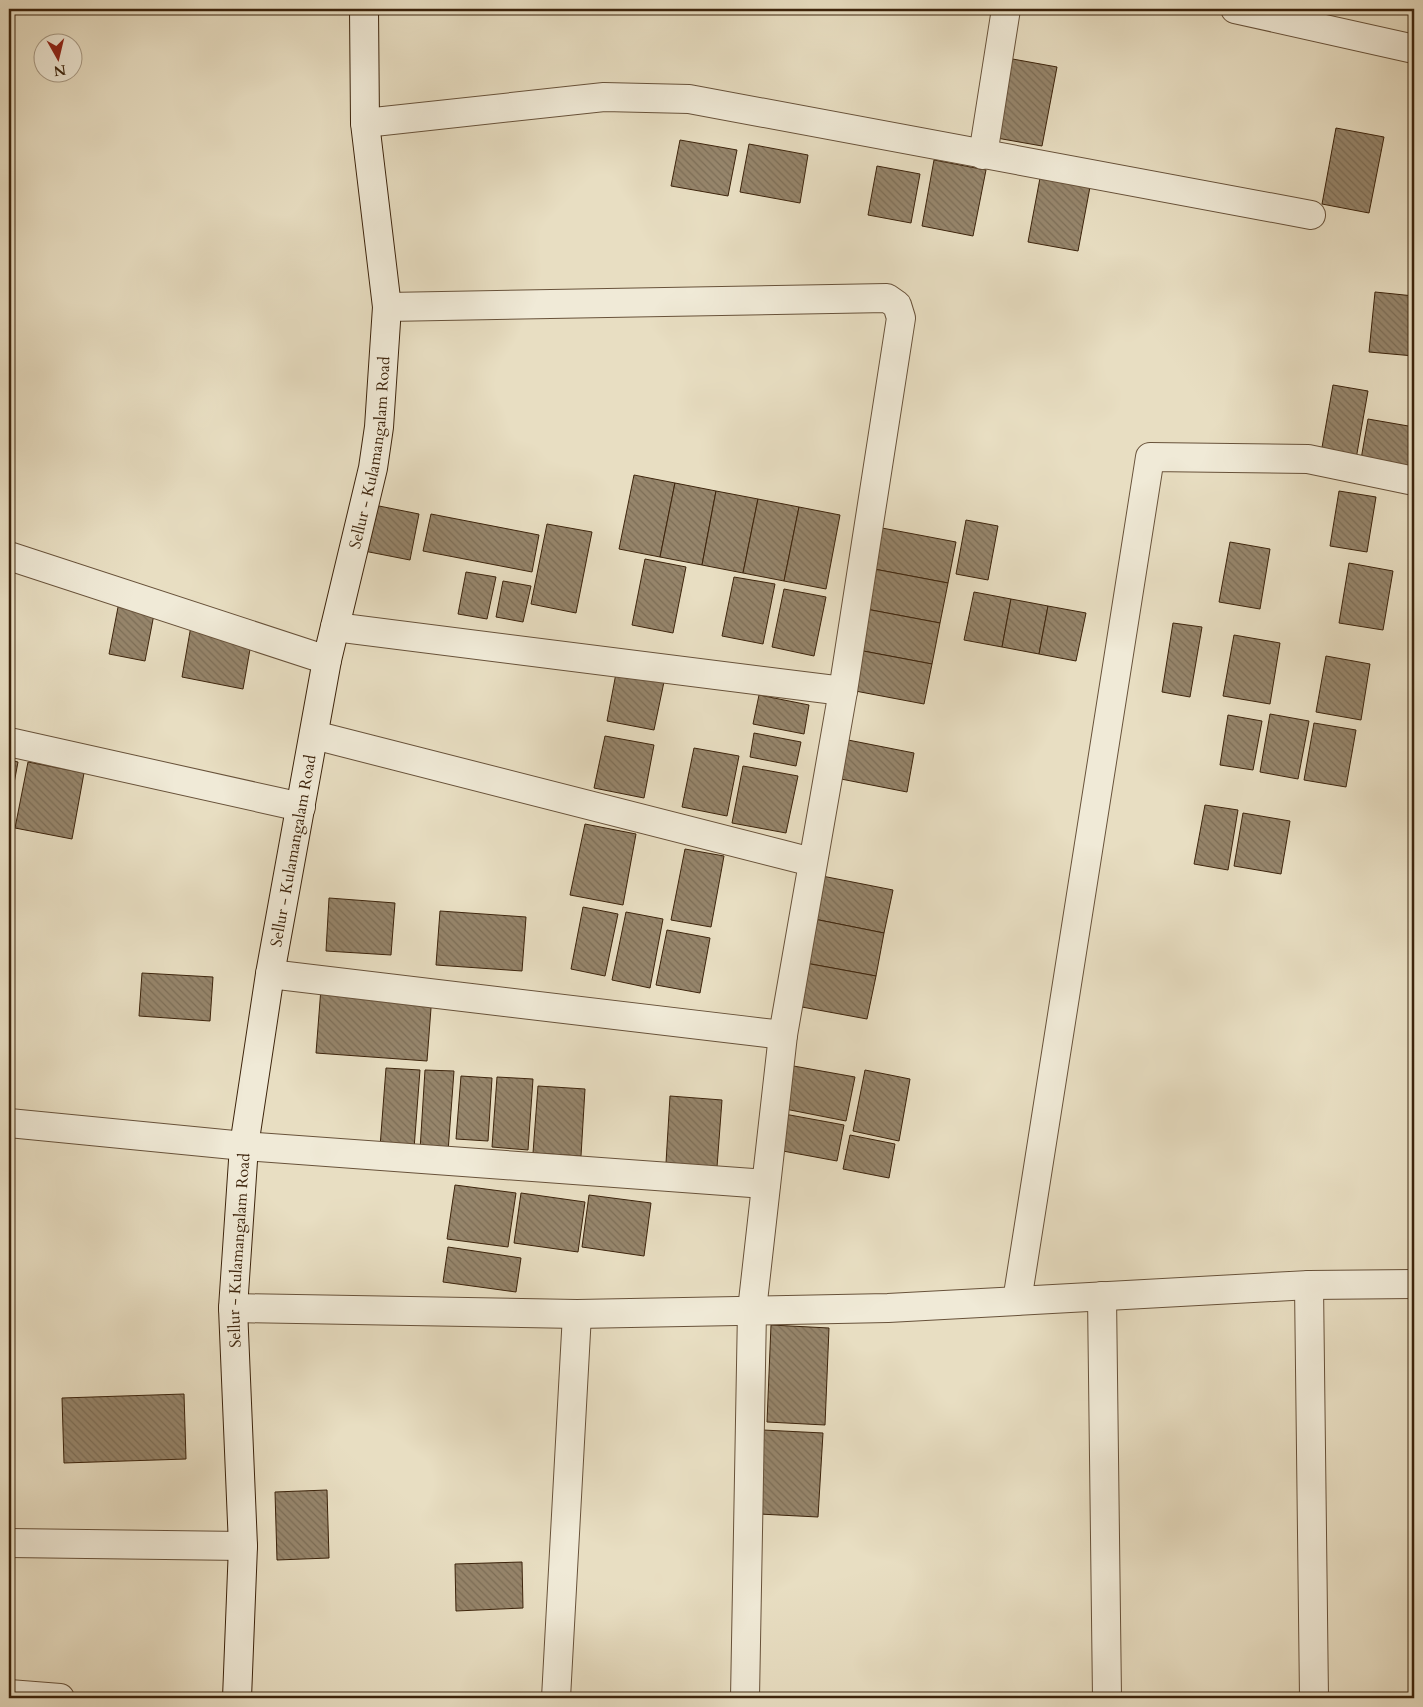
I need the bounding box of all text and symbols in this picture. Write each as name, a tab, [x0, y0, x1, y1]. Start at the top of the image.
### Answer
north arrow	[32, 32, 82, 82]
text: N	[52, 60, 67, 81]
street label: Sellur - Kulamangalam Road	[344, 355, 396, 551]
street label: Sellur - Kulamangalam Road	[265, 753, 322, 949]
street label: Sellur - Kulamangalam Road	[223, 1152, 256, 1348]

